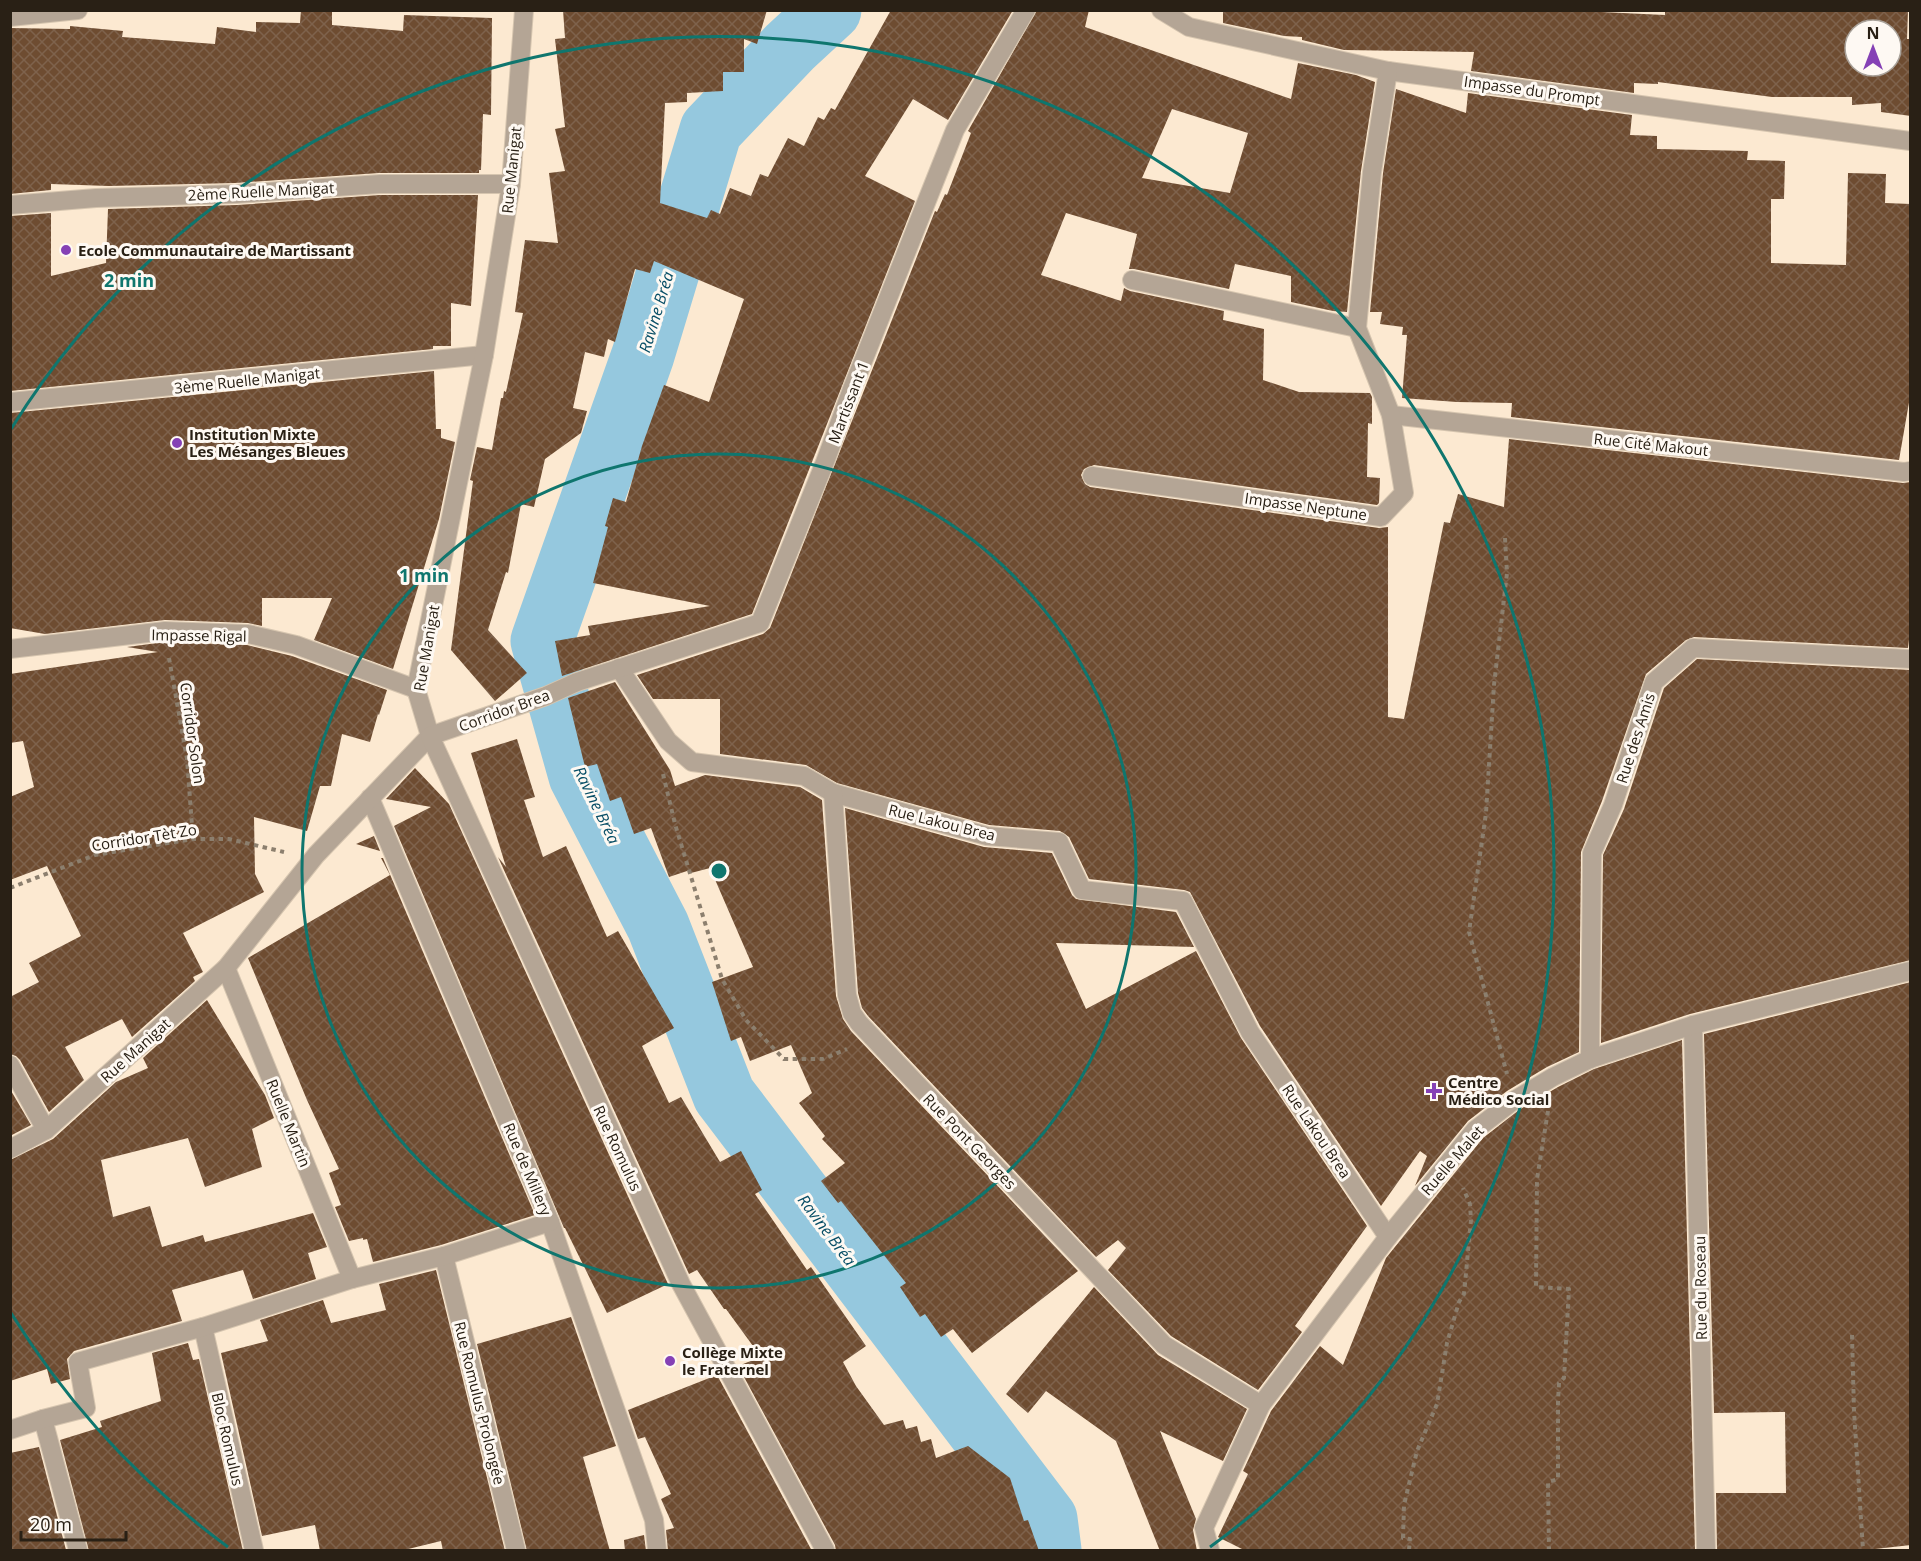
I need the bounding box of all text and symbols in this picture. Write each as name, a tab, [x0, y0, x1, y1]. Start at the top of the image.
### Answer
north arrow	[1843, 18, 1903, 78]
text: N	[1866, 22, 1880, 44]
street label: Impasse du Prompt	[1463, 71, 1601, 109]
street label: Rue Manigat	[496, 125, 526, 215]
street label: 2ème Ruelle Manigat	[187, 177, 335, 205]
place label: Ecole Communautaire de Martissant	[78, 240, 352, 260]
marker: Ecole Communautaire de Martissant	[59, 243, 73, 257]
text: 2 min	[104, 268, 154, 292]
water label: Ravine Bréa	[633, 269, 679, 355]
street label: Martissant 1	[823, 358, 873, 446]
street label: 3ème Ruelle Manigat	[173, 362, 321, 398]
place label: Institution Mixte Les Mésanges Bleues	[189, 424, 345, 461]
street label: Rue Cité Makout	[1593, 428, 1709, 460]
marker: Institution Mixte Les Mésanges Bleues	[170, 436, 184, 450]
street label: Impasse Neptune	[1244, 488, 1368, 524]
text: 1 min	[399, 563, 449, 587]
street label: Rue Manigat	[409, 603, 443, 693]
street label: Impasse Rigal	[151, 624, 247, 646]
street label: Corridor Solon	[176, 681, 210, 785]
street label: Corridor Brea	[456, 684, 552, 736]
street label: Rue des Amis	[1611, 690, 1659, 786]
water label: Ravine Bréa	[569, 762, 625, 848]
street label: Rue Lakou Brea	[886, 799, 998, 845]
street label: Corridor Tèt Zo	[90, 819, 198, 855]
centre of rings	[709, 861, 729, 881]
street label: Rue Manigat	[96, 1013, 174, 1087]
place label: Centre Médico Social	[1448, 1072, 1549, 1109]
street label: Ruelle Martin	[262, 1076, 316, 1170]
street label: Rue Lakou Brea	[1278, 1080, 1356, 1182]
marker: Centre Médico Social	[1425, 1082, 1443, 1100]
street label: Rue Pont Georges	[919, 1089, 1021, 1193]
street label: Rue Romulus	[589, 1102, 647, 1194]
street label: Rue de Millery	[499, 1119, 557, 1219]
street label: Ruelle Malet	[1416, 1121, 1488, 1199]
water label: Ravine Bréa	[793, 1190, 861, 1270]
street label: Rue du Roseau	[1689, 1236, 1711, 1340]
street label: Rue Romulus Prolongée	[450, 1319, 510, 1487]
place label: Collège Mixte le Fraternel	[682, 1342, 783, 1379]
marker: Collège Mixte le Fraternel	[663, 1354, 677, 1368]
street label: Bloc Romulus	[208, 1390, 248, 1488]
scale bar	[21, 1504, 126, 1542]
text: 20 m	[30, 1512, 72, 1536]

